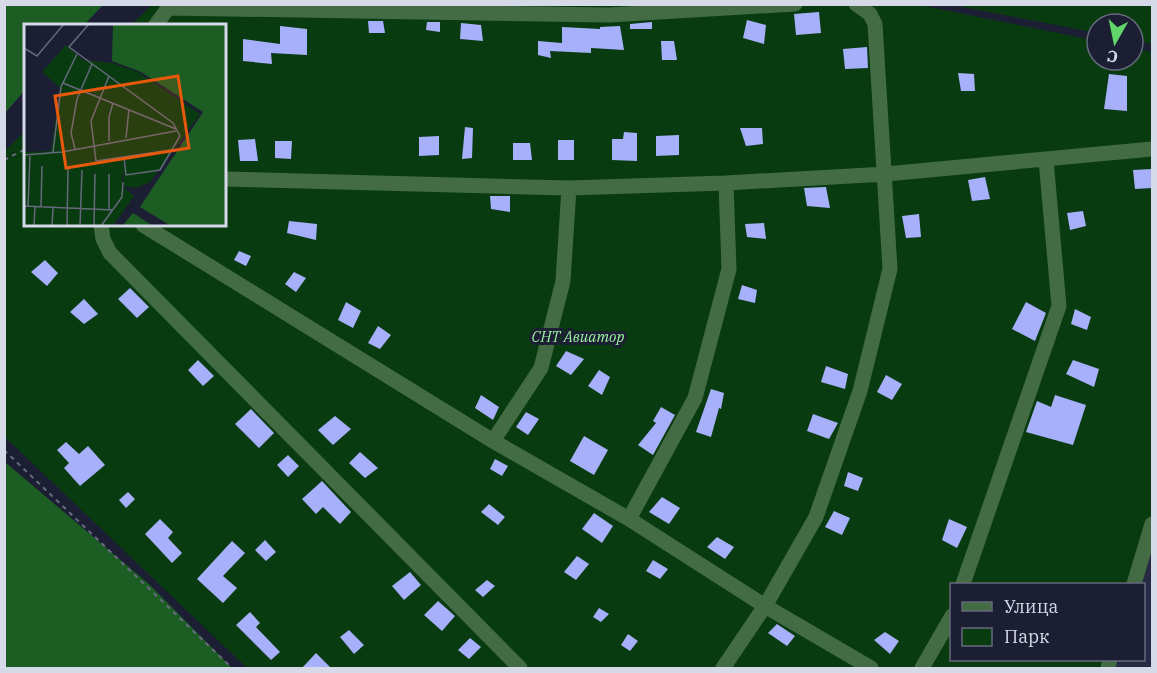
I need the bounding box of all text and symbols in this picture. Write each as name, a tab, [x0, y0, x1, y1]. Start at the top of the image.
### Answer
north arrow	[1085, 12, 1145, 72]
inset map	[24, 24, 226, 226]
text: С	[1106, 46, 1119, 68]
park label: СНТ Авиатор	[532, 327, 624, 346]
legend	[950, 583, 1145, 661]
text: Улица	[1004, 595, 1059, 618]
text: Парк	[1004, 625, 1050, 648]

